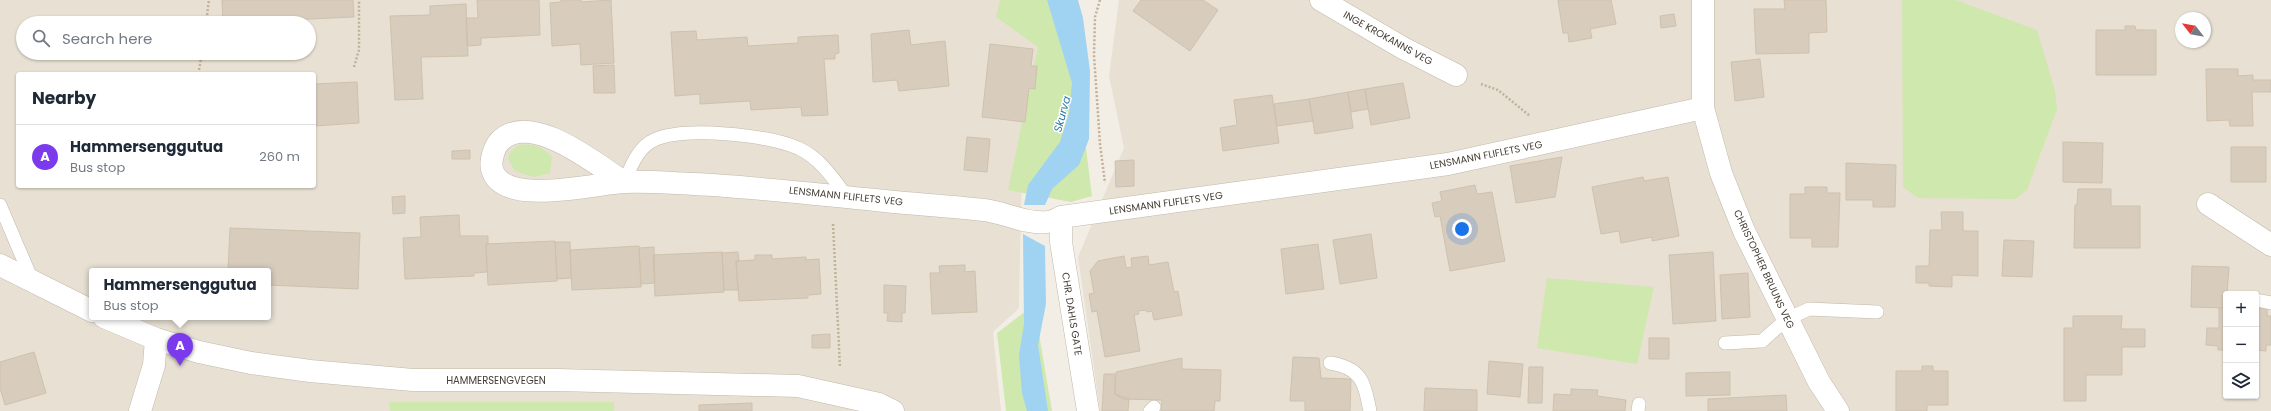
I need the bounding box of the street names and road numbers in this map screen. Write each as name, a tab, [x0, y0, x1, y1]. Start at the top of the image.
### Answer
street label: INGE KROKANNS VEG	[1341, 7, 1436, 69]
street label: LENSMANN FLIFLETS VEG	[1428, 137, 1544, 173]
street label: LENSMANN FLIFLETS VEG	[788, 183, 904, 209]
street label: LENSMANN FLIFLETS VEG	[1108, 188, 1224, 218]
street label: CHRISTOPHER BRUUNS VEG	[1730, 207, 1798, 331]
street label: CHR. DAHLS GATE	[1058, 271, 1086, 357]
street label: HAMMERSENGVEGEN	[446, 373, 546, 388]

